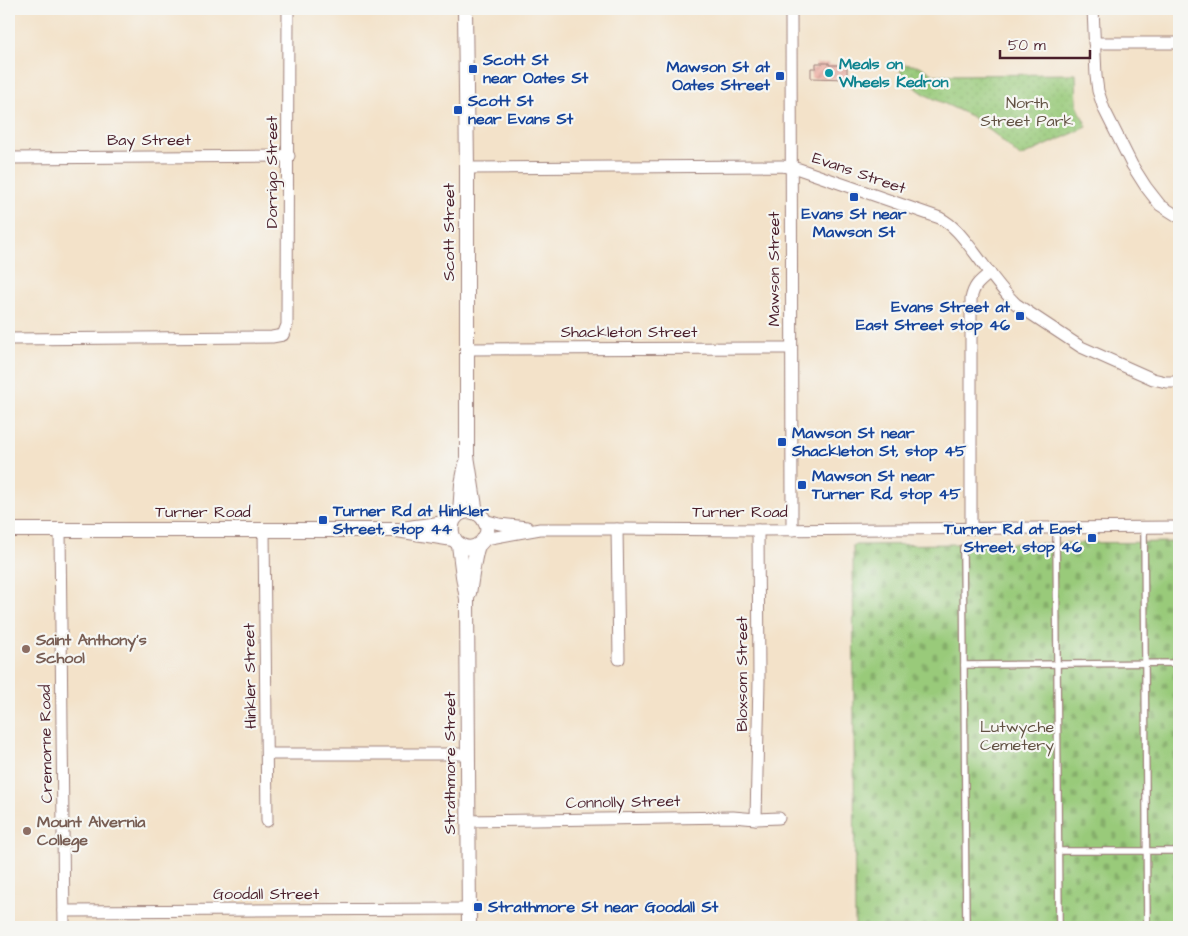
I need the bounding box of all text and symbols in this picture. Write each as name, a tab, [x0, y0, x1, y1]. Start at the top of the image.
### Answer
scale bar	[1000, 28, 1090, 60]
text: 50 m	[1008, 35, 1046, 56]
place label: Scott St near Oates St	[482, 49, 589, 89]
place label: Meals on Wheels Kedron	[838, 53, 949, 93]
place label: Mawson St at Oates Street	[666, 56, 771, 96]
marker: Scott St near Oates St	[467, 63, 479, 75]
marker: Meals on Wheels Kedron	[823, 67, 835, 79]
marker: Mawson St at Oates Street	[774, 70, 786, 82]
place label: Scott St near Evans St	[467, 90, 574, 130]
park label: North Street Park	[981, 92, 1074, 132]
marker: Scott St near Evans St	[452, 104, 464, 116]
street label: Dorrigo Street	[261, 115, 284, 228]
street label: Bay Street	[107, 129, 192, 152]
street label: Evans Street	[809, 147, 909, 199]
street label: Scott Street	[438, 182, 460, 281]
marker: Evans St near Mawson St	[848, 191, 860, 203]
place label: Evans St near Mawson St	[801, 203, 907, 243]
street label: Mawson Street	[763, 211, 785, 327]
place label: Evans Street at East Street stop 46	[856, 296, 1011, 336]
marker: Evans Street at East Street stop 46	[1014, 310, 1026, 322]
street label: Shackleton Street	[561, 321, 698, 343]
place label: Mawson St near Shackleton St, stop 45	[791, 422, 967, 462]
marker: Mawson St near Shackleton St, stop 45	[776, 436, 788, 448]
place label: Mawson St near Turner Rd, stop 45	[811, 465, 961, 505]
marker: Mawson St near Turner Rd, stop 45	[796, 479, 808, 491]
place label: Turner Rd at Hinkler Street, stop 44	[332, 500, 489, 540]
street label: Turner Road	[155, 501, 251, 523]
street label: Turner Road	[692, 501, 788, 523]
marker: Turner Rd at Hinkler Street, stop 44	[317, 514, 329, 526]
place label: Turner Rd at East Street, stop 46	[943, 518, 1083, 558]
marker: Turner Rd at East Street, stop 46	[1086, 532, 1098, 544]
street label: Bloxsom Street	[731, 616, 753, 732]
street label: Hinkler Street	[238, 622, 262, 729]
place label: Saint Anthony's School	[35, 629, 147, 669]
marker: Saint Anthony's School	[20, 643, 32, 655]
street label: Cremorne Road	[34, 684, 58, 804]
street label: Strathmore Street	[439, 691, 461, 834]
park label: Lutwyche Cemetery	[980, 716, 1054, 757]
street label: Connolly Street	[565, 790, 681, 815]
place label: Mount Alvernia College	[37, 811, 146, 853]
marker: Mount Alvernia College	[21, 825, 33, 837]
street label: Goodall Street	[213, 883, 320, 905]
place label: Strathmore St near Goodall St	[487, 896, 719, 918]
marker: Strathmore St near Goodall St	[472, 901, 484, 913]

